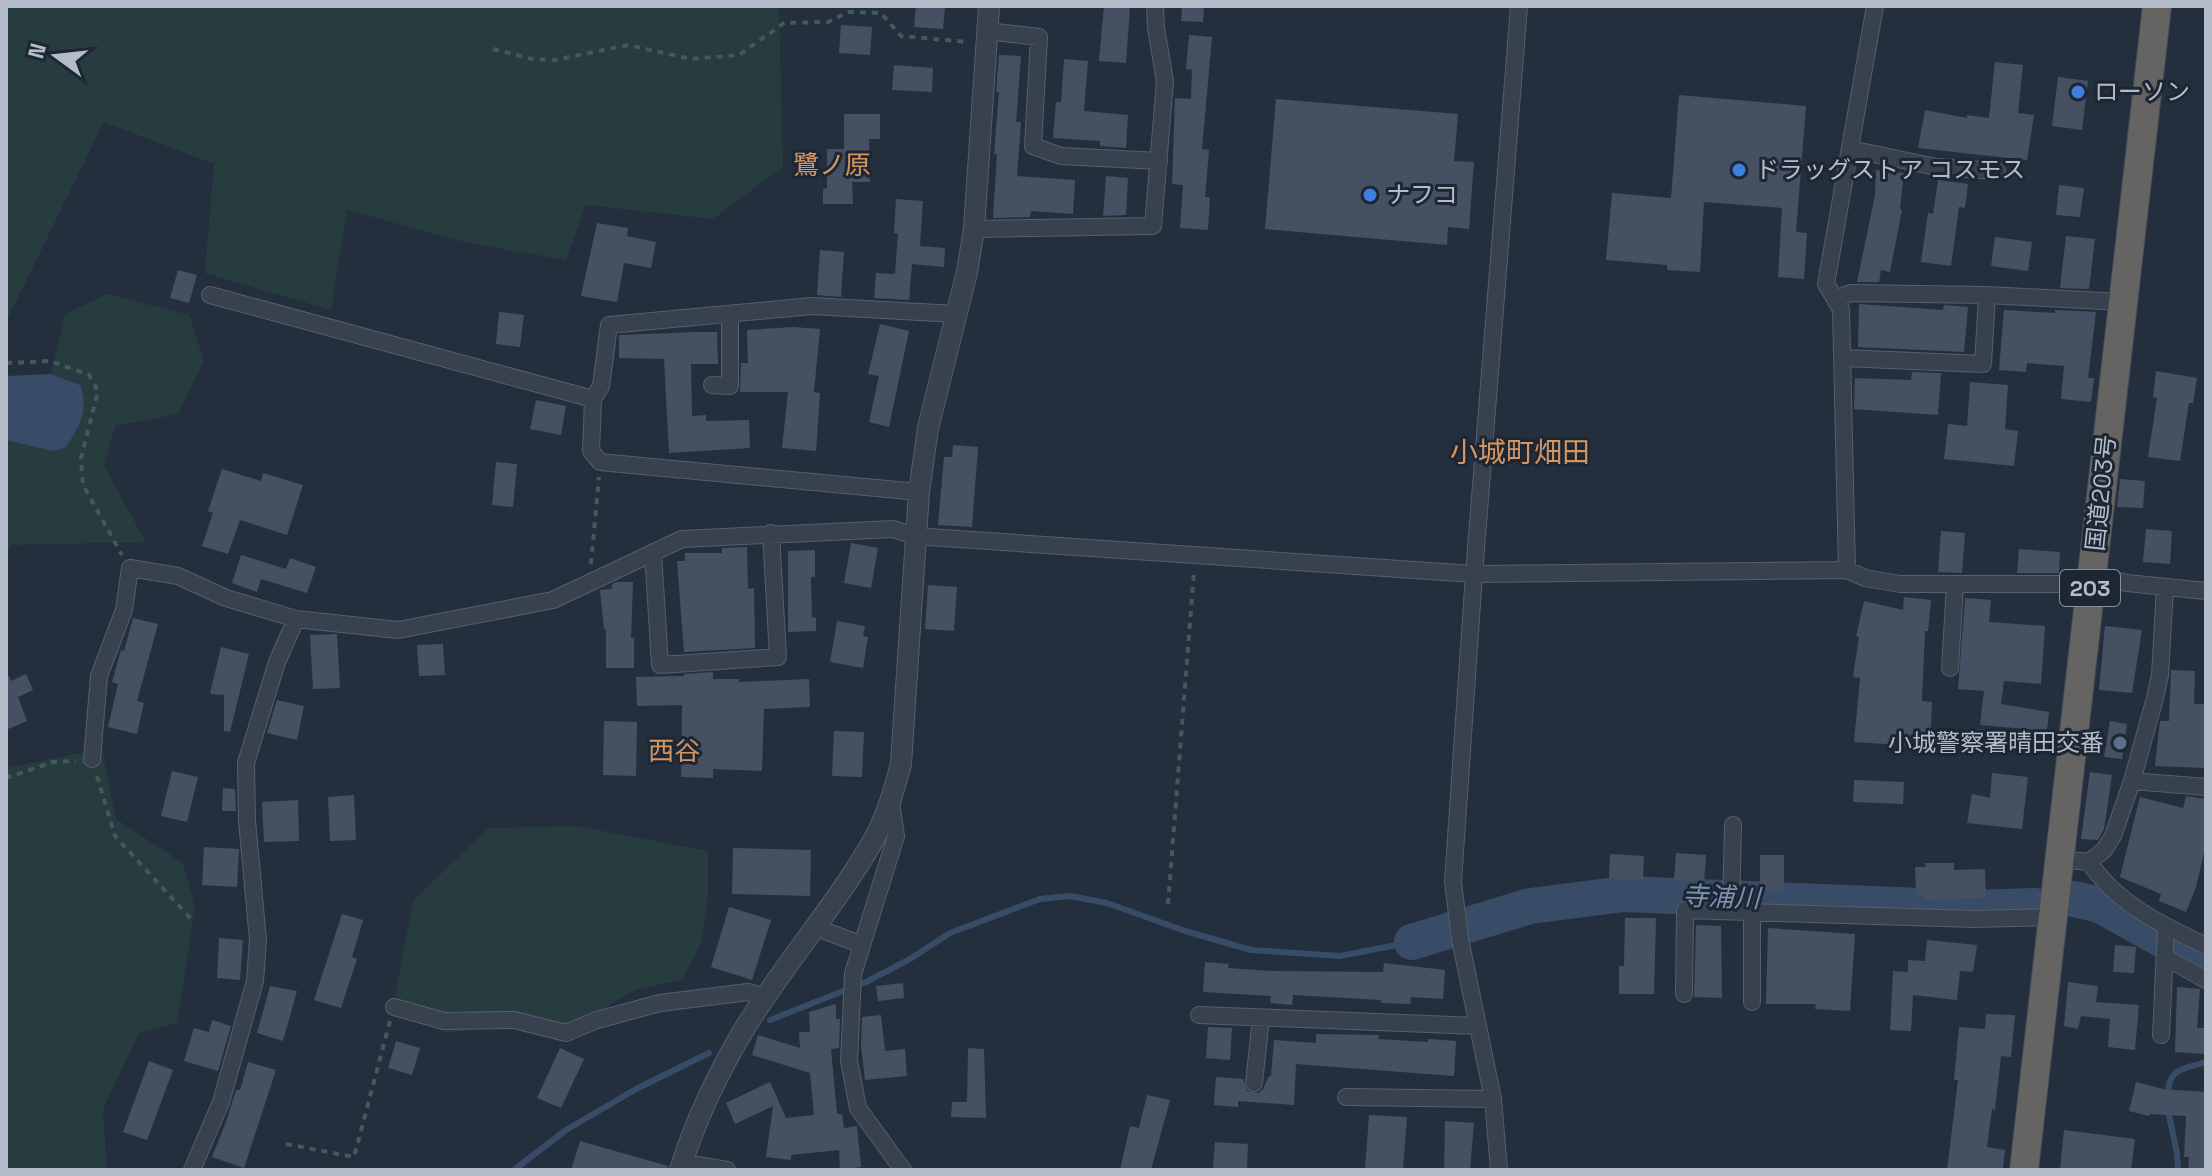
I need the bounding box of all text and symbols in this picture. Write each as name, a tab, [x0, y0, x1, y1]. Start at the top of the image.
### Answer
north arrow	[16, 16, 96, 96]
text: N	[21, 40, 52, 62]
place label: ローソン	[2094, 76, 2190, 107]
marker: ローソン	[2069, 83, 2087, 101]
district label: 鷺ノ原	[793, 148, 871, 182]
place label: ドラッグストア コスモス	[1755, 154, 2025, 185]
marker: ドラッグストア コスモス	[1730, 161, 1748, 179]
place label: ナフコ	[1386, 179, 1458, 210]
marker: ナフコ	[1361, 186, 1379, 204]
street label: 国道203号	[2079, 433, 2122, 552]
district label: 小城町畑田	[1450, 434, 1590, 470]
road number: 203	[2060, 570, 2120, 606]
place label: 小城警察署晴田交番	[1888, 727, 2104, 758]
district label: 西谷	[648, 734, 700, 768]
marker: 小城警察署晴田交番	[2111, 734, 2129, 752]
water label: 寺浦川	[1681, 879, 1764, 915]

